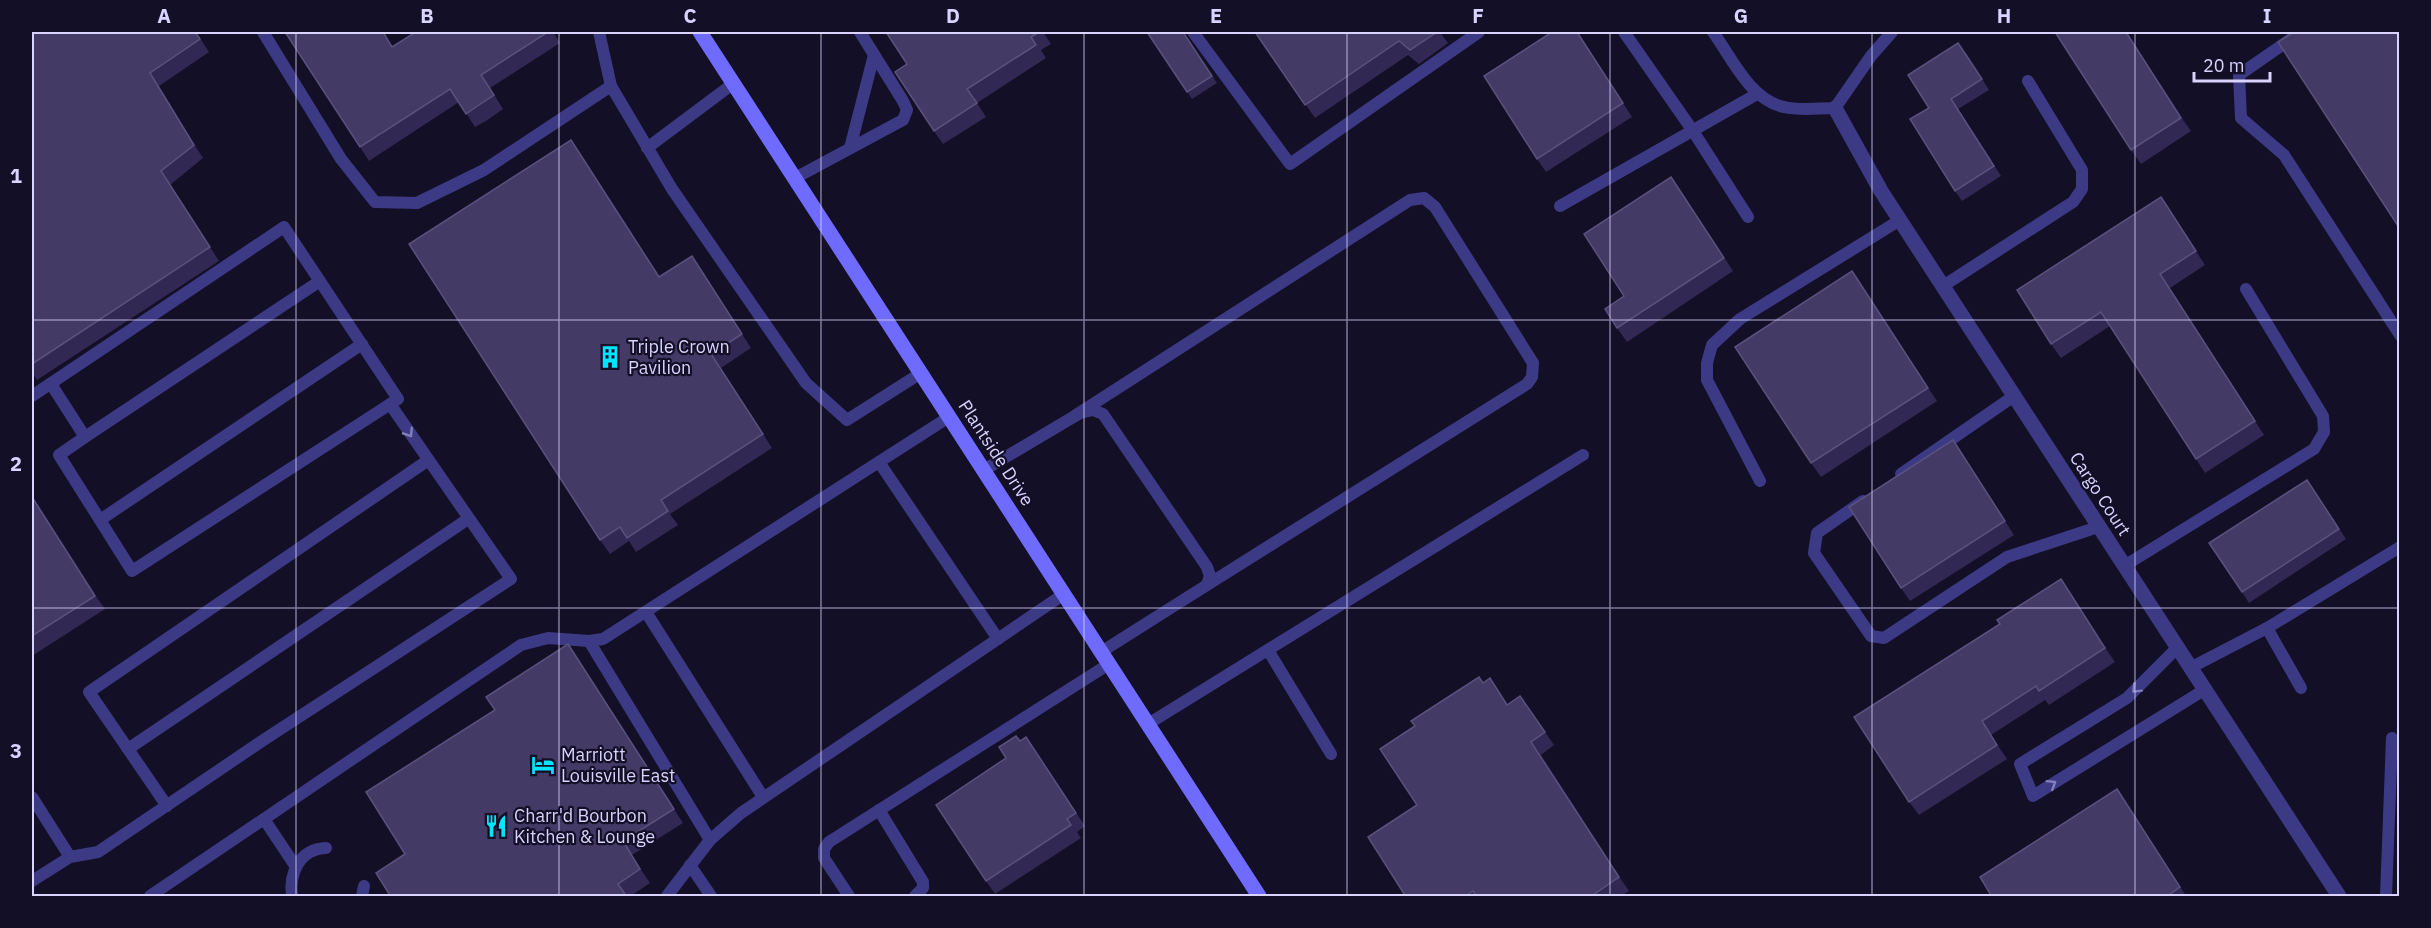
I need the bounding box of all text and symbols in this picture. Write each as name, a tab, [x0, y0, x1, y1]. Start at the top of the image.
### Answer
text: A	[157, 2, 171, 29]
text: B	[420, 2, 434, 29]
text: C	[683, 2, 697, 29]
text: D	[946, 2, 960, 29]
text: E	[1210, 2, 1222, 29]
text: F	[1472, 2, 1484, 29]
text: G	[1734, 2, 1748, 29]
text: H	[1997, 2, 2011, 29]
text: I	[2263, 2, 2271, 29]
scale bar	[2194, 45, 2270, 83]
text: 20 m	[2203, 54, 2245, 77]
text: 1	[10, 162, 22, 189]
place label: Triple Crown Pavilion	[628, 335, 730, 379]
building icon: Triple Crown Pavilion	[597, 344, 623, 370]
street label: Plantside Drive	[954, 395, 1039, 510]
one-way arrow	[401, 426, 412, 437]
street label: Cargo Court	[2065, 448, 2136, 540]
text: 2	[10, 450, 22, 477]
one-way arrow	[2132, 682, 2143, 693]
text: 3	[10, 737, 22, 764]
place label: Marriott Louisville East	[561, 743, 675, 787]
hotel icon: Marriott Louisville East	[530, 752, 556, 778]
one-way arrow	[2046, 780, 2056, 792]
place label: Charr'd Bourbon Kitchen & Lounge	[514, 804, 655, 848]
restaurant icon: Charr'd Bourbon Kitchen & Lounge	[483, 813, 509, 839]

